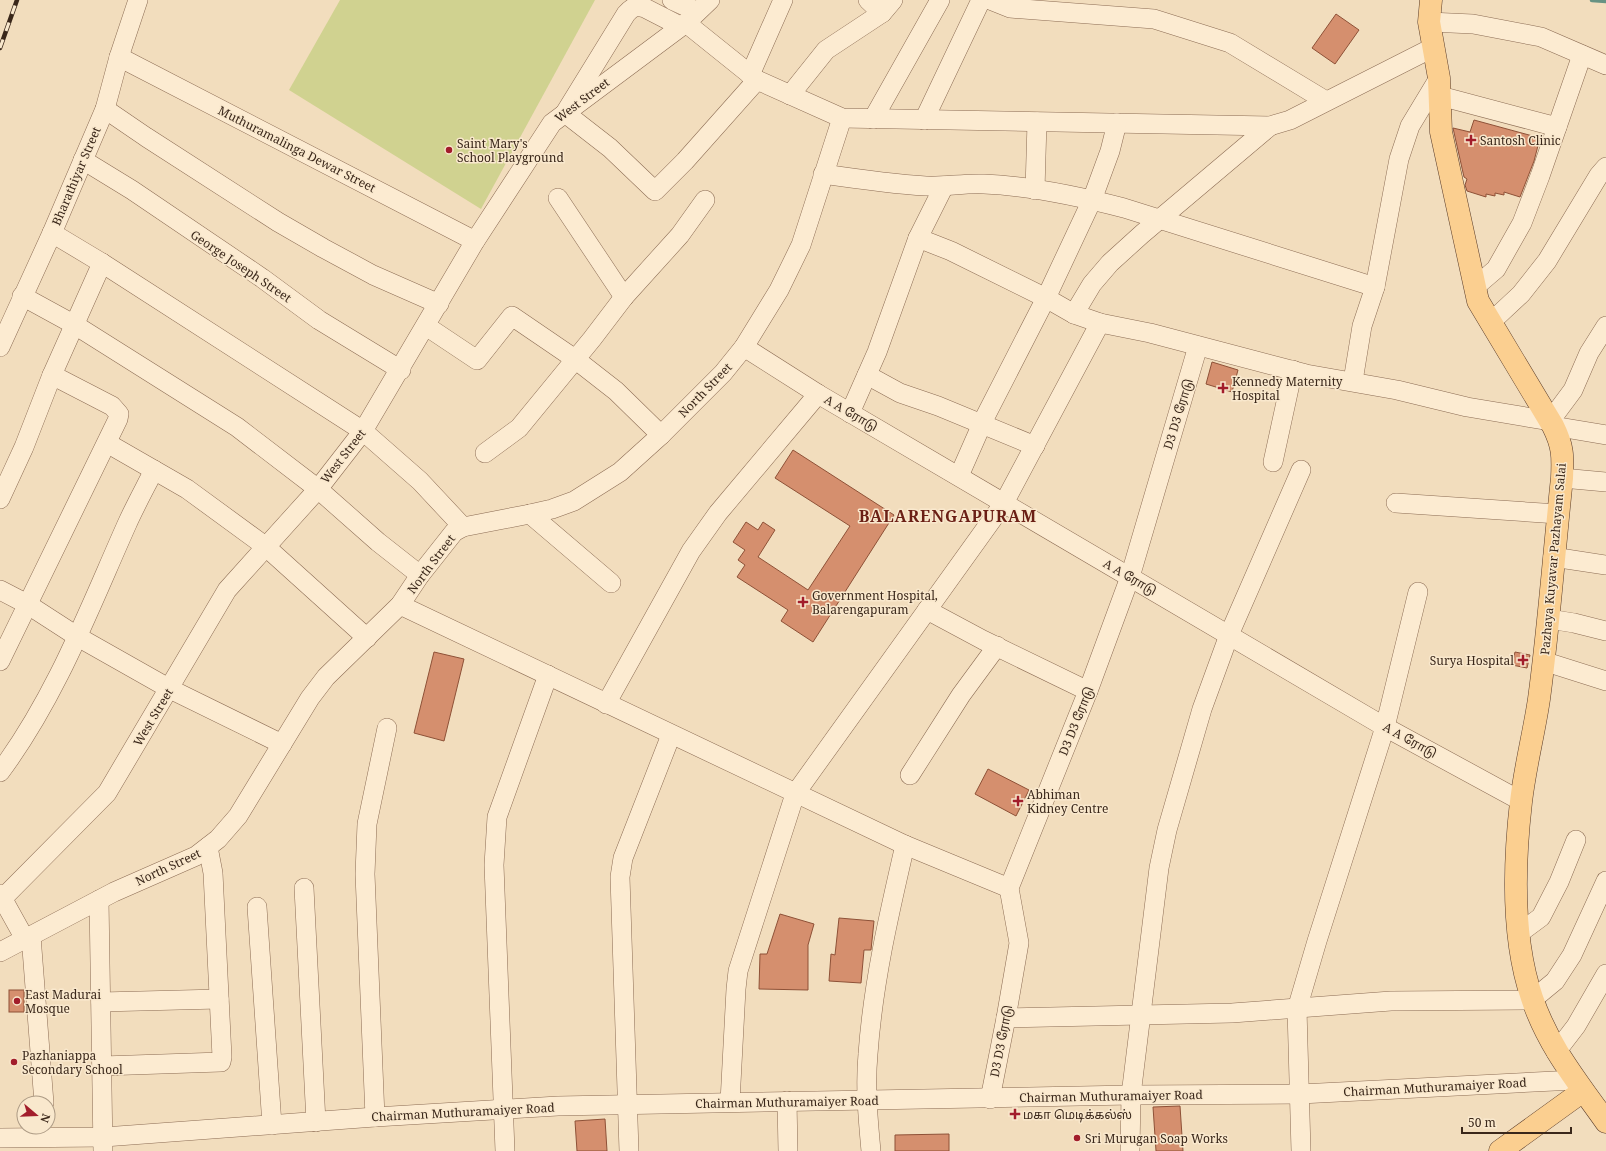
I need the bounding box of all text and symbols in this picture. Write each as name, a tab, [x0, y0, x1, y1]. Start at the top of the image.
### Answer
street label: West Street	[551, 74, 613, 126]
street label: Muthuramalinga Dewar Street	[215, 102, 379, 196]
street label: Bharathiyar Street	[47, 124, 105, 228]
place label: Santosh Clinic	[1480, 132, 1561, 149]
marker: Santosh Clinic	[1465, 134, 1477, 146]
place label: Saint Mary's School Playground	[457, 135, 564, 166]
marker: Saint Mary's School Playground	[444, 145, 454, 155]
street label: George Joseph Street	[187, 226, 295, 306]
street label: North Street	[675, 359, 735, 421]
place label: Kennedy Maternity Hospital	[1232, 373, 1343, 404]
street label: D3 D3 ரோடு	[1159, 377, 1197, 451]
marker: Kennedy Maternity Hospital	[1217, 382, 1229, 394]
street label: A A ரோடு	[821, 391, 881, 435]
street label: West Street	[316, 425, 370, 487]
street label: Pazhaya Kuyavar Pazhayam Salai	[1536, 462, 1570, 656]
district label: BALARENGAPURAM	[859, 505, 1037, 527]
street label: North Street	[403, 531, 459, 597]
street label: A A ரோடு	[1100, 555, 1160, 599]
place label: Government Hospital, Balarengapuram	[812, 587, 938, 618]
marker: Government Hospital, Balarengapuram	[797, 596, 809, 608]
place label: Surya Hospital	[1430, 652, 1514, 669]
marker: Surya Hospital	[1517, 654, 1529, 666]
street label: D3 D3 ரோடு	[1054, 684, 1098, 758]
street label: West Street	[129, 685, 177, 749]
street label: A A ரோடு	[1380, 718, 1440, 762]
place label: Abhiman Kidney Centre	[1027, 786, 1109, 817]
marker: Abhiman Kidney Centre	[1012, 795, 1024, 807]
street label: North Street	[133, 844, 203, 890]
place label: East Madurai Mosque	[25, 986, 101, 1017]
marker: East Madurai Mosque	[12, 996, 22, 1006]
street label: D3 D3 ரோடு	[986, 1003, 1016, 1079]
place label: Pazhaniappa Secondary School	[22, 1047, 123, 1078]
marker: Pazhaniappa Secondary School	[9, 1057, 19, 1067]
street label: Chairman Muthuramaiyer Road	[1343, 1074, 1528, 1100]
street label: Chairman Muthuramaiyer Road	[1019, 1086, 1204, 1106]
street label: Chairman Muthuramaiyer Road	[695, 1092, 880, 1112]
north arrow	[16, 1095, 56, 1135]
street label: Chairman Muthuramaiyer Road	[371, 1099, 556, 1125]
place label: மகா மெடிக்கல்ஸ்	[1023, 1106, 1132, 1123]
marker: மகா மெடிக்கல்ஸ்	[1010, 1109, 1020, 1119]
scale bar	[1462, 1109, 1571, 1135]
text: N	[37, 1112, 54, 1125]
text: 50 m	[1468, 1114, 1496, 1131]
place label: Sri Murugan Soap Works	[1085, 1130, 1228, 1147]
marker: Sri Murugan Soap Works	[1072, 1133, 1082, 1143]

